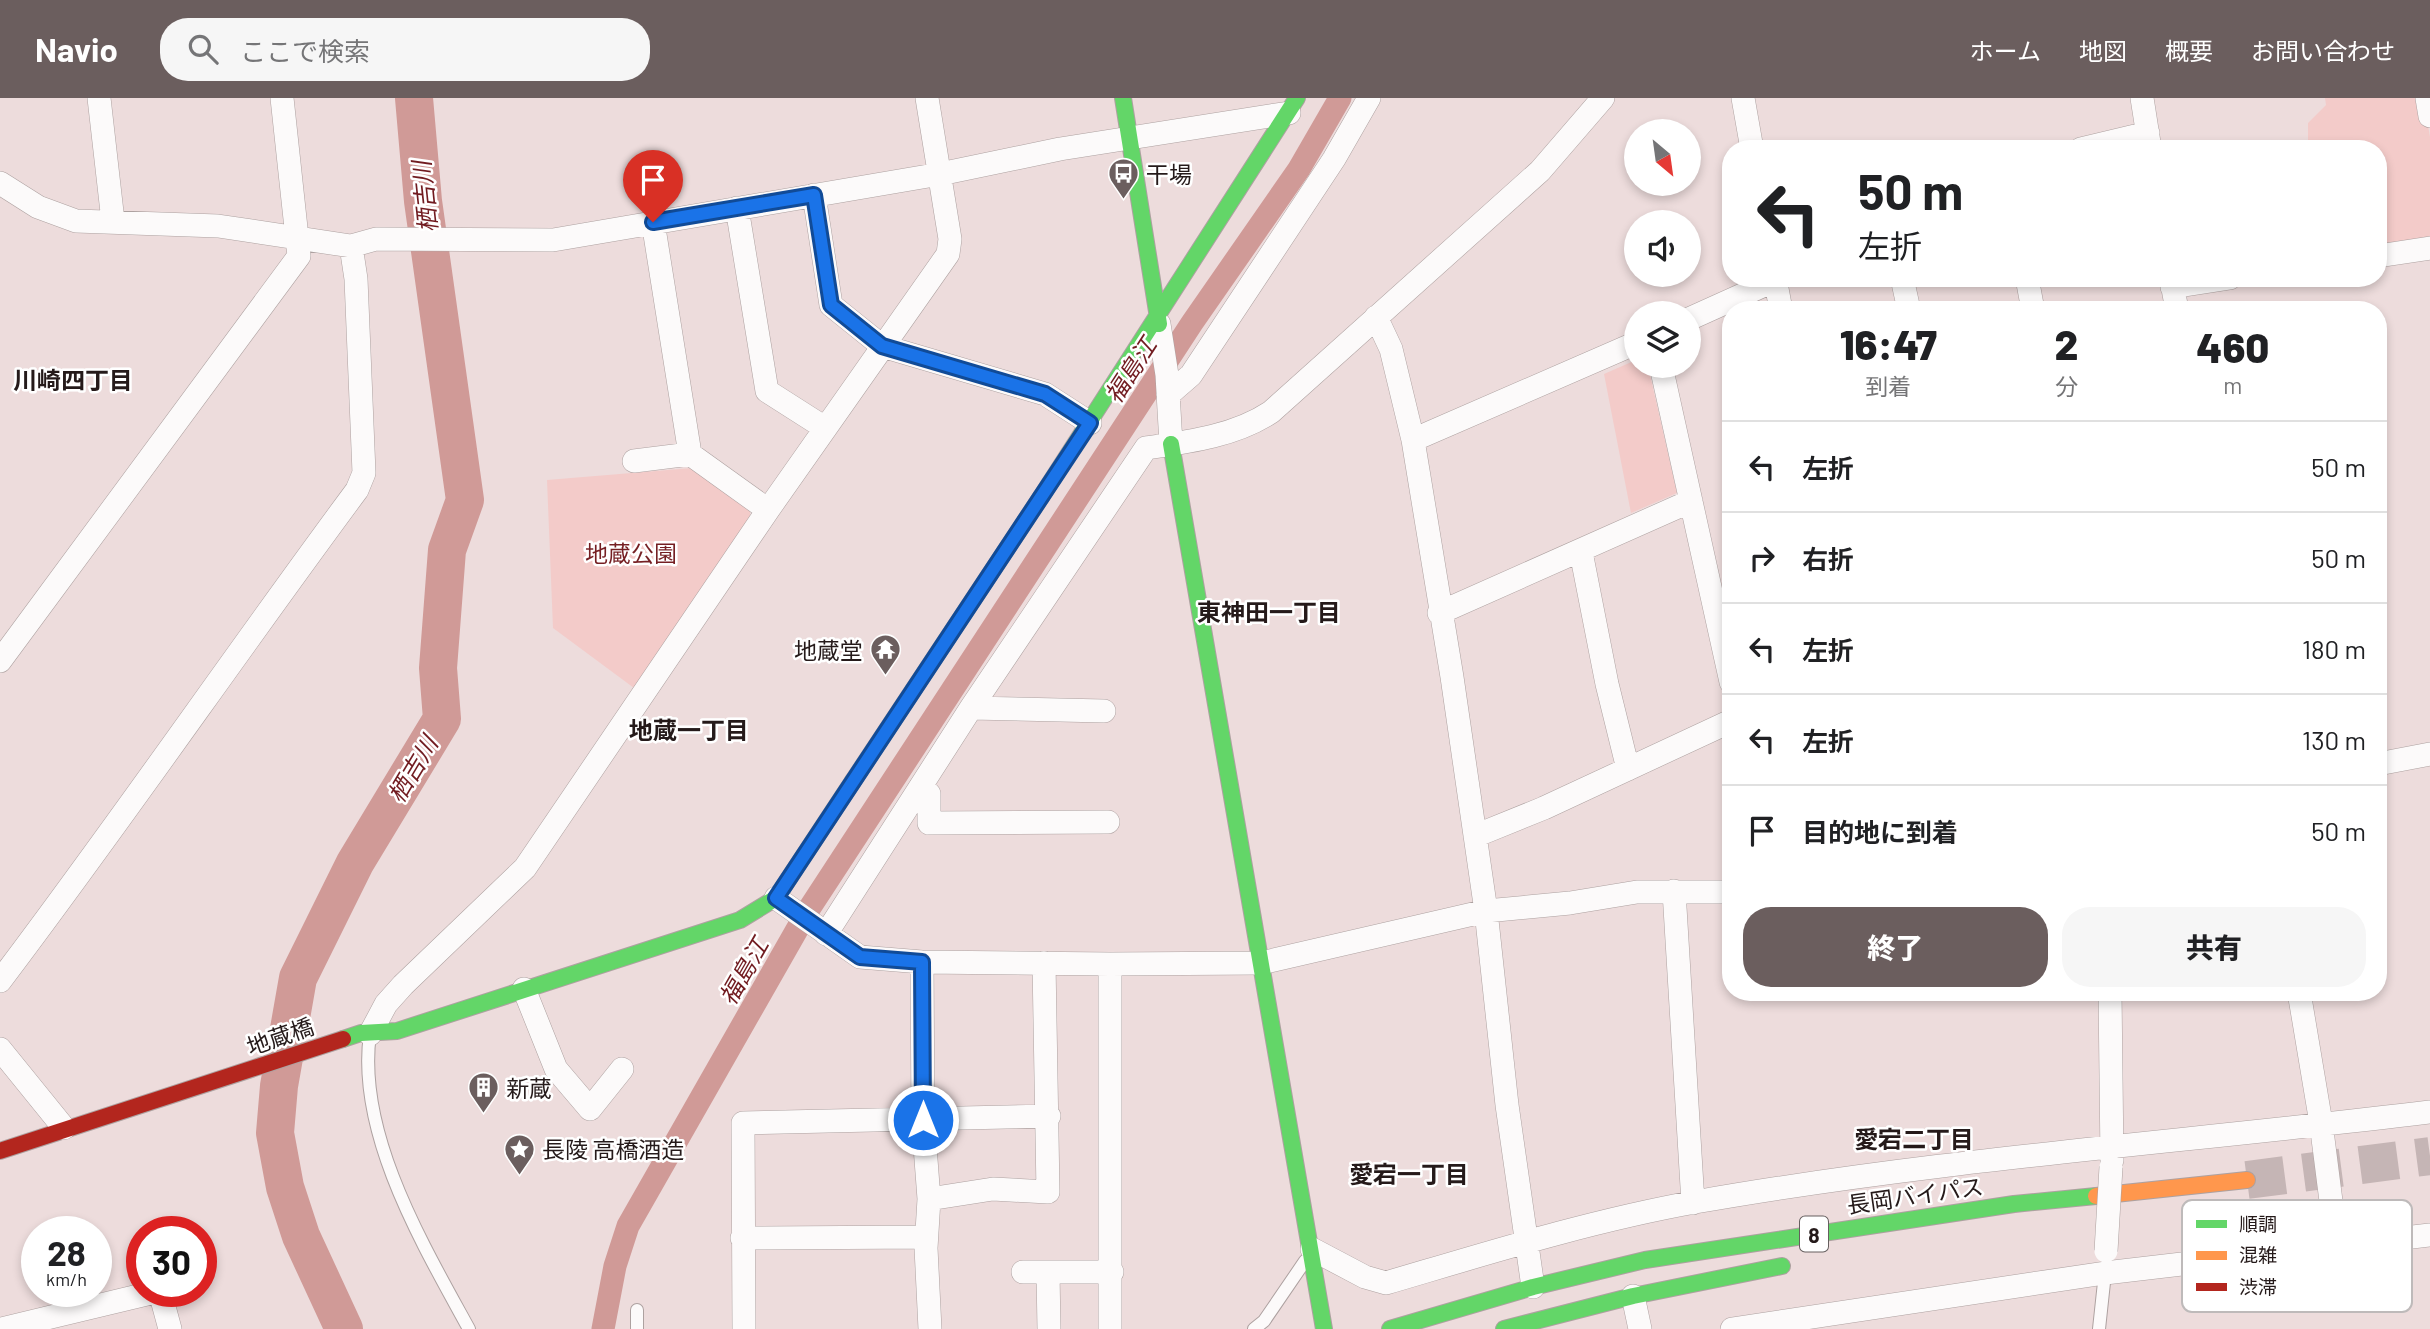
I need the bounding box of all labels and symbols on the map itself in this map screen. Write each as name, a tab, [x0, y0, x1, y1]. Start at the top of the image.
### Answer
north arrow	[1624, 119, 1701, 196]
pin	[623, 150, 683, 222]
water label: 栖吉川	[406, 157, 442, 234]
bus stop icon: 干場	[1106, 157, 1140, 201]
place label: 干場	[1146, 160, 1192, 188]
water label: 福島江	[1098, 329, 1163, 408]
district label: 川崎四丁目	[13, 365, 133, 394]
park label: 地蔵公園	[585, 539, 677, 567]
district label: 東神田一丁目	[1197, 597, 1341, 626]
temple icon: 地蔵堂	[869, 633, 903, 677]
place label: 地蔵堂	[794, 636, 863, 664]
district label: 地蔵一丁目	[629, 715, 749, 744]
water label: 栖吉川	[381, 728, 445, 807]
water label: 福島江	[712, 930, 775, 1009]
street label: 地蔵橋	[243, 1012, 317, 1060]
building icon: 新蔵	[466, 1071, 500, 1115]
place label: 新蔵	[506, 1074, 552, 1102]
position arrow	[886, 1083, 960, 1157]
district label: 愛宕二丁目	[1854, 1124, 1974, 1153]
place icon: 長陵 高橋酒造	[502, 1132, 536, 1176]
place label: 長陵 高橋酒造	[542, 1135, 685, 1163]
district label: 愛宕一丁目	[1349, 1159, 1469, 1188]
street label: 長岡バイパス	[1845, 1172, 1985, 1218]
legend	[2182, 1200, 2412, 1312]
text: 順調	[2239, 1212, 2277, 1235]
speed limit sign: 30	[126, 1216, 217, 1307]
road number: 8	[1800, 1216, 1828, 1252]
text: 混雑	[2239, 1243, 2277, 1266]
text: 渋滞	[2239, 1275, 2277, 1298]

